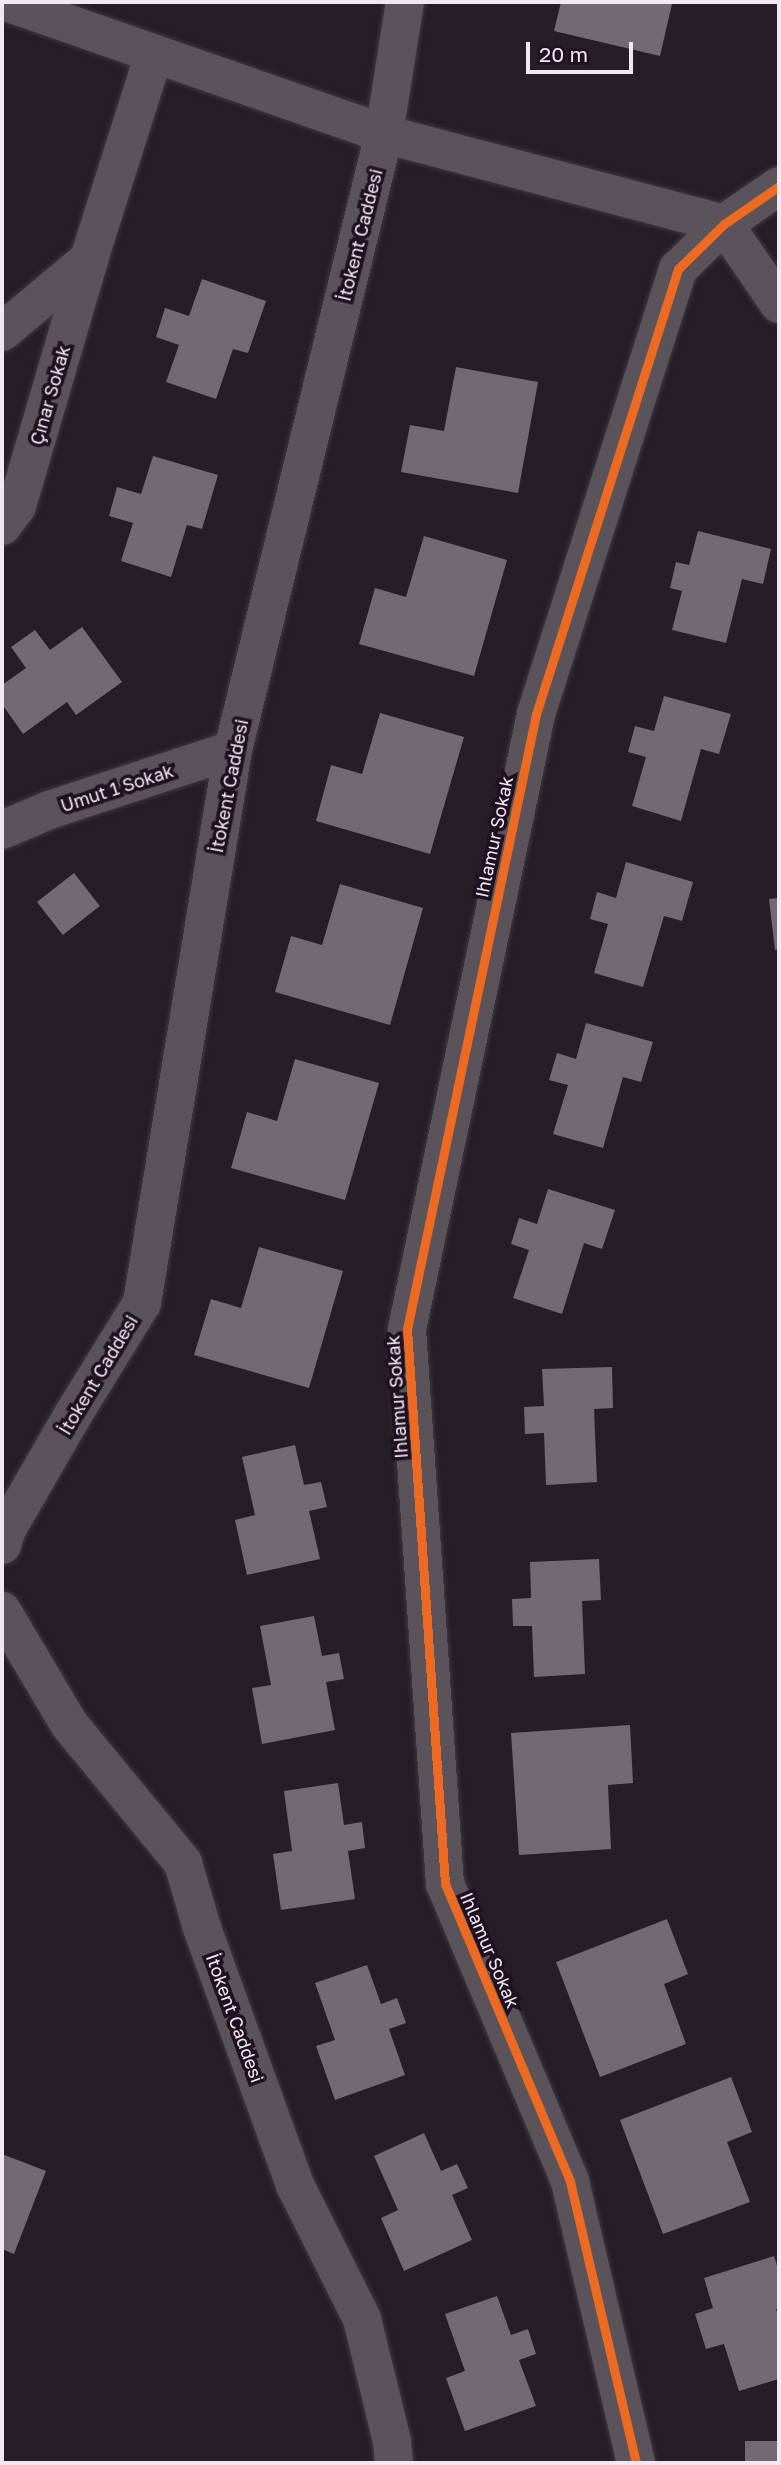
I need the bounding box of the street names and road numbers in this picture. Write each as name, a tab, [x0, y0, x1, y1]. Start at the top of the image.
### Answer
street label: İtokent Caddesi	[333, 166, 387, 304]
street label: Çınar Sokak	[25, 343, 75, 447]
street label: İtokent Caddesi	[205, 717, 253, 855]
street label: Umut 1 Sokak	[58, 760, 176, 816]
street label: Ihlamur Sokak	[471, 774, 517, 900]
street label: İtokent Caddesi	[54, 1311, 142, 1439]
street label: Ihlamur Sokak	[382, 1335, 412, 1459]
street label: Ihlamur Sokak	[456, 1889, 524, 2011]
street label: İtokent Caddesi	[202, 1950, 268, 2086]

